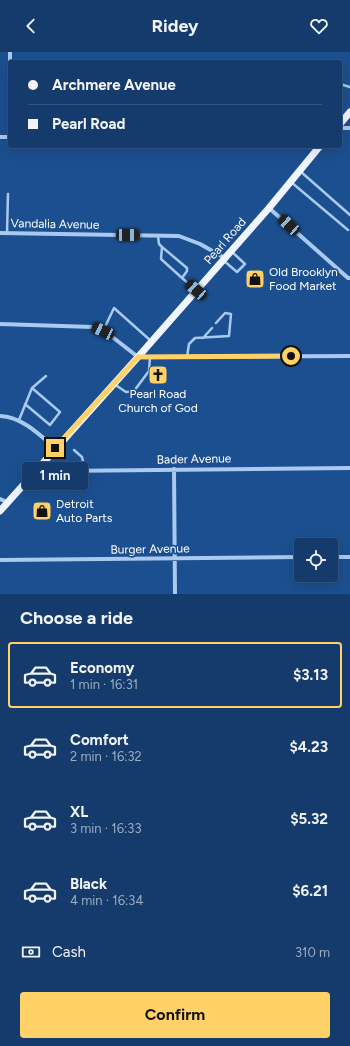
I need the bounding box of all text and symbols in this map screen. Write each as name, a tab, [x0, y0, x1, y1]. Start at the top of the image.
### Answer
icon: back	[20, 15, 42, 37]
text: Ridey	[152, 15, 198, 37]
icon: heart	[308, 15, 330, 37]
text: Archmere Avenue	[52, 76, 176, 94]
text: Pearl Road	[52, 115, 125, 133]
car	[276, 213, 302, 237]
street label: Pearl Road	[201, 215, 249, 267]
street label: Vandalia Avenue	[10, 216, 100, 232]
car	[116, 229, 140, 241]
place label: Old Brooklyn Food Market	[269, 265, 338, 293]
shop icon: Old Brooklyn Food Market	[244, 268, 266, 290]
car	[183, 278, 209, 302]
car	[90, 320, 116, 342]
route start	[282, 347, 300, 365]
church icon: Pearl Road Church of God	[147, 364, 169, 386]
place label: Pearl Road Church of God	[118, 387, 198, 415]
route end	[46, 439, 64, 457]
street label: Bader Avenue	[157, 451, 232, 467]
callout: 1 min	[22, 462, 88, 490]
text: 1 min	[40, 468, 70, 483]
place label: Detroit Auto Parts	[56, 497, 113, 525]
shop icon: Detroit Auto Parts	[31, 500, 53, 522]
map controls	[294, 538, 338, 582]
button: locate	[294, 538, 338, 582]
street label: Burger Avenue	[110, 541, 190, 557]
text: Choose a ride	[20, 607, 133, 629]
icon: car	[22, 657, 58, 693]
text: Economy	[70, 659, 135, 677]
text: $3.13	[293, 666, 328, 684]
text: 1 min · 16:31	[70, 677, 138, 692]
icon: car	[22, 729, 58, 765]
text: Comfort	[70, 731, 129, 749]
text: $4.23	[289, 738, 328, 756]
text: 2 min · 16:32	[70, 749, 142, 764]
icon: car	[22, 801, 58, 837]
text: XL	[70, 803, 88, 821]
text: $5.32	[290, 810, 328, 828]
text: 3 min · 16:33	[70, 821, 142, 836]
icon: car	[22, 873, 58, 909]
text: Black	[70, 875, 107, 893]
text: $6.21	[292, 882, 328, 900]
text: 4 min · 16:34	[70, 893, 144, 908]
icon: cash	[20, 941, 42, 963]
text: Cash	[52, 943, 86, 961]
text: 310 m	[295, 945, 330, 960]
button: Confirm	[20, 992, 330, 1038]

